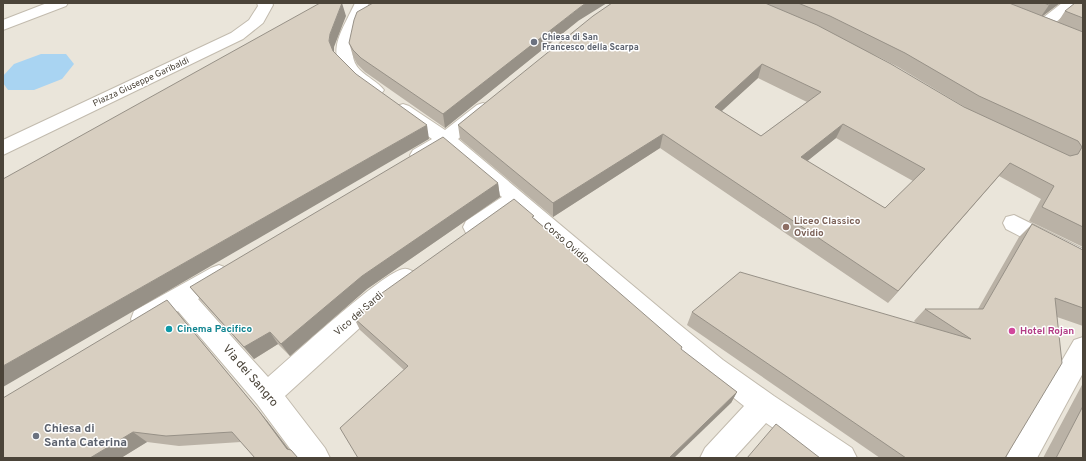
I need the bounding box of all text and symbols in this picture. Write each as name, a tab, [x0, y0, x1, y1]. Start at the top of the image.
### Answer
place label: Chiesa di San Francesco della Scarpa	[542, 32, 639, 53]
marker: Chiesa di San Francesco della Scarpa	[529, 37, 539, 47]
street label: Piazza Giuseppe Garibaldi	[91, 55, 191, 109]
place label: Liceo Classico Ovidio	[794, 215, 861, 240]
street label: Corso Ovidio	[540, 219, 592, 267]
marker: Liceo Classico Ovidio	[781, 222, 791, 232]
street label: Vico dei Sardi	[332, 289, 386, 339]
place label: Cinema Pacifico	[177, 323, 252, 336]
marker: Cinema Pacifico	[164, 324, 174, 334]
place label: Hotel Rojan	[1020, 325, 1074, 338]
marker: Hotel Rojan	[1007, 326, 1017, 336]
street label: Via dei Sangro	[219, 341, 282, 411]
place label: Chiesa di Santa Caterina	[44, 421, 127, 451]
marker: Chiesa di Santa Caterina	[31, 431, 41, 441]

